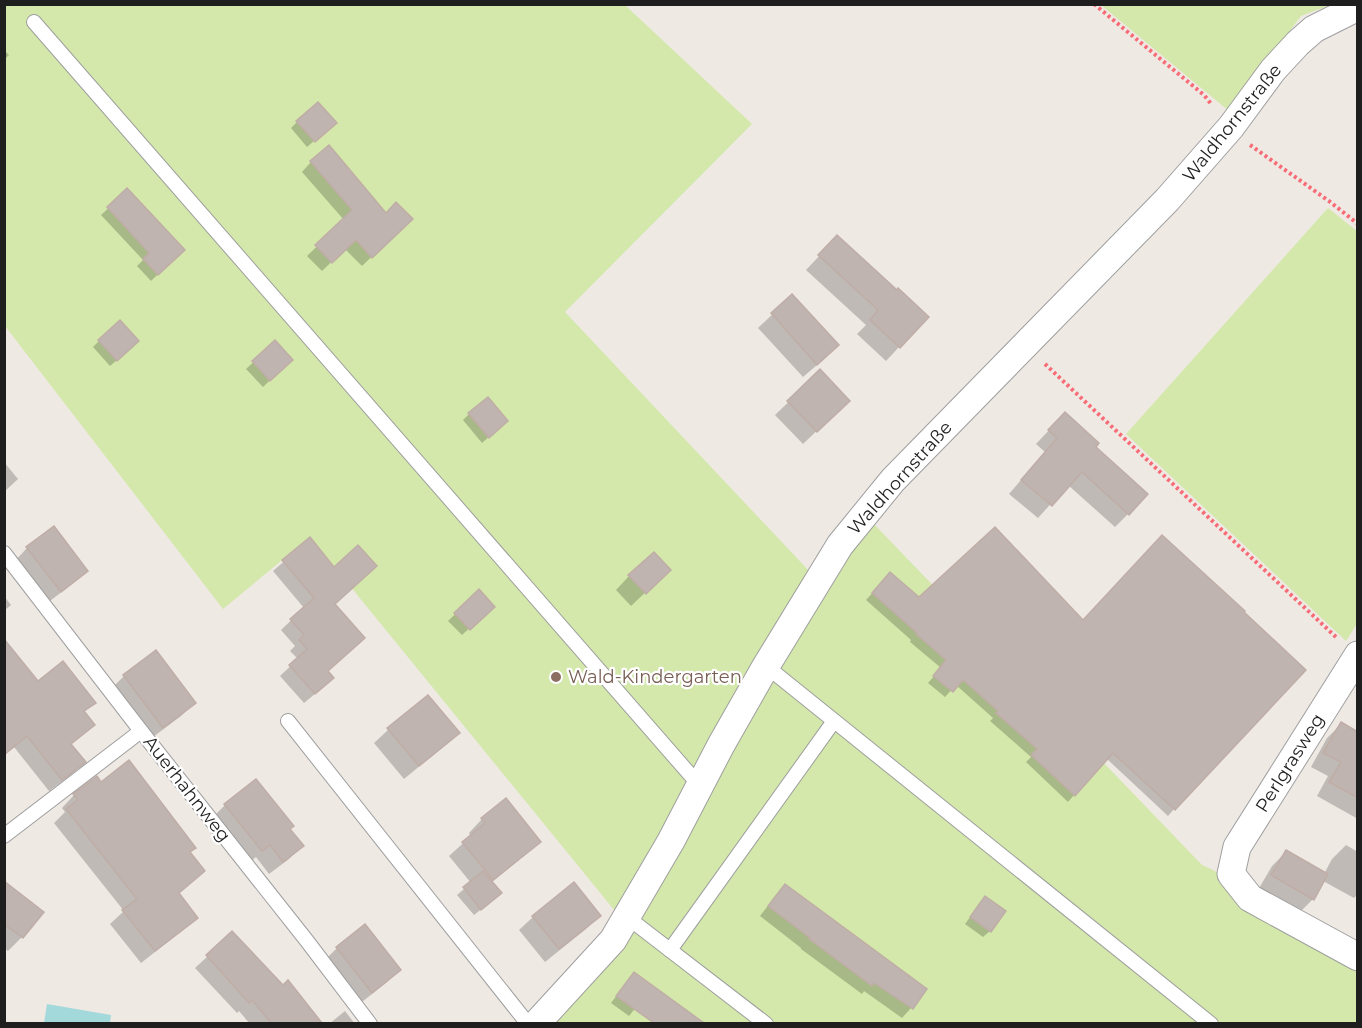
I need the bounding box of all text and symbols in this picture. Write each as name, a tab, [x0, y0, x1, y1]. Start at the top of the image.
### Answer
street label: Waldhornstraße	[1178, 59, 1286, 186]
street label: Waldhornstraße	[843, 416, 957, 539]
place label: Wald-Kindergarten	[568, 666, 742, 688]
marker: Wald-Kindergarten	[549, 670, 563, 684]
street label: Perlgrasweg	[1251, 710, 1329, 816]
street label: Auerhahnweg	[139, 732, 235, 846]

